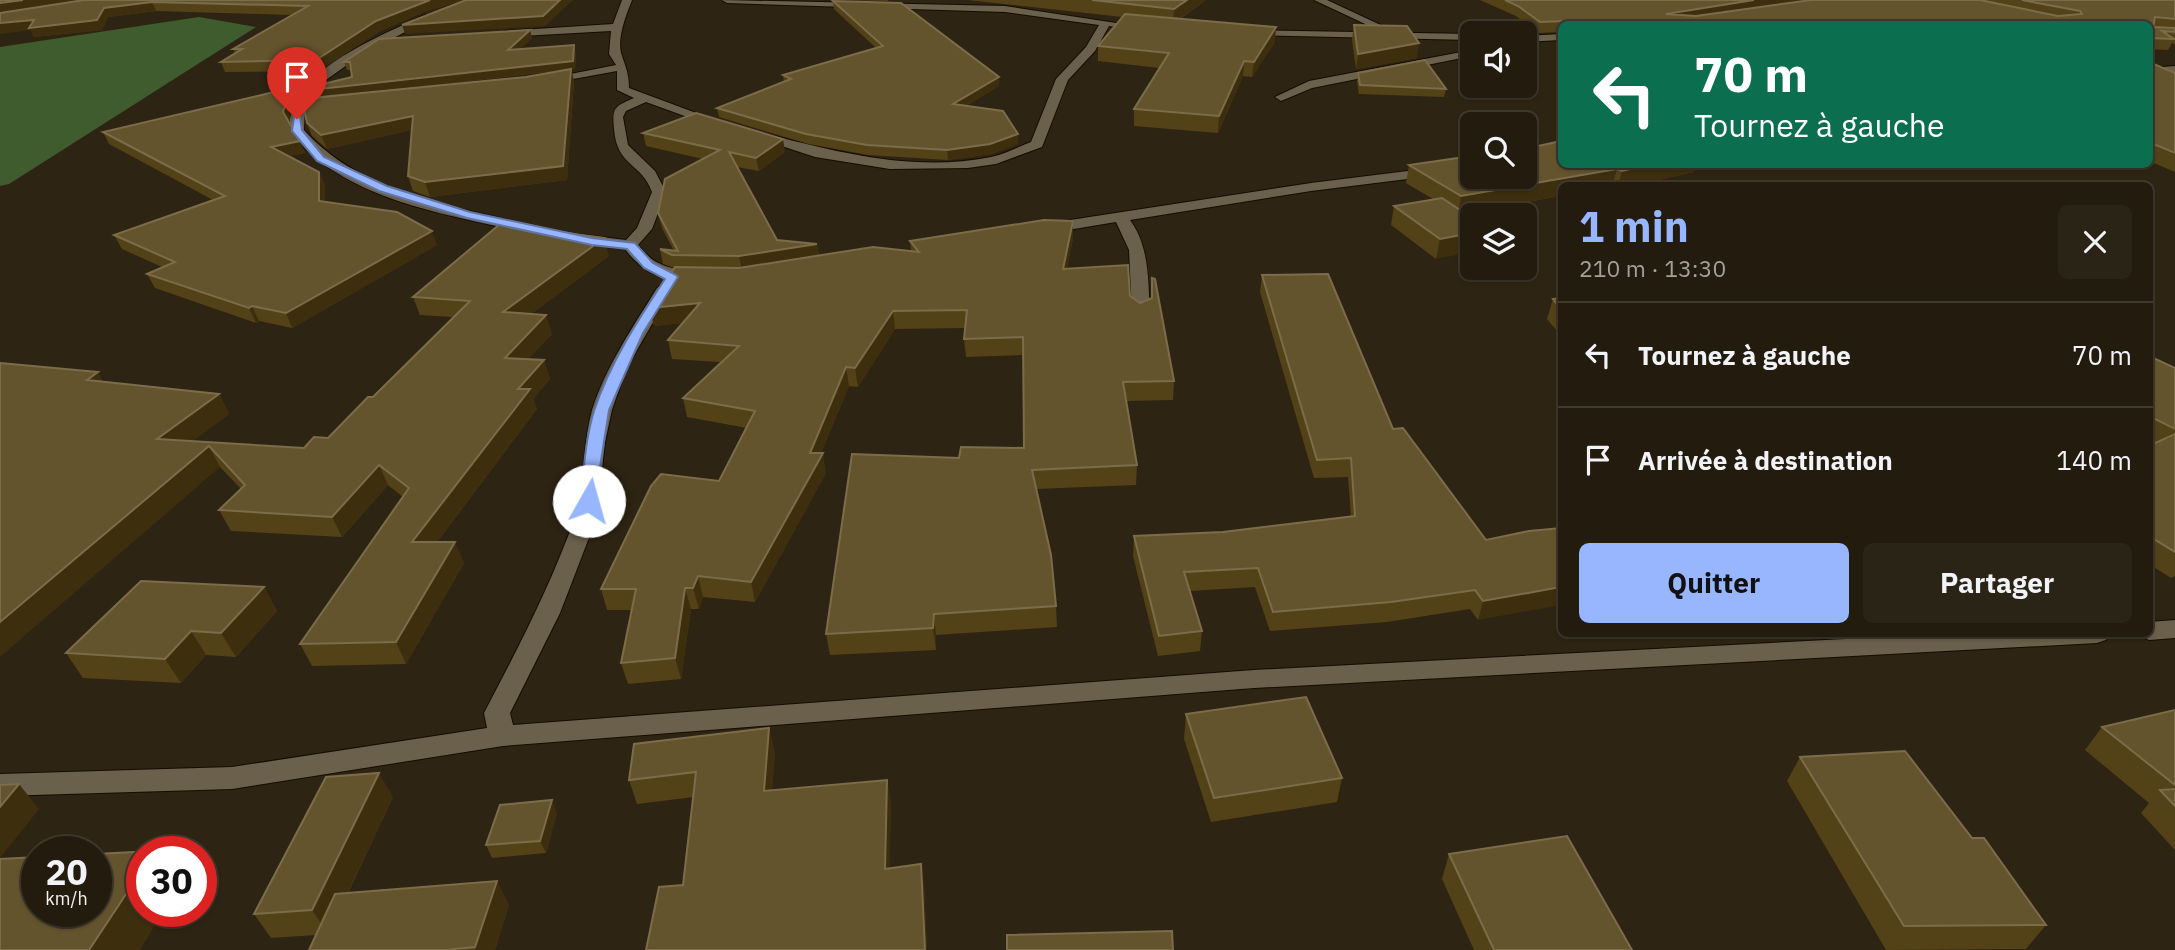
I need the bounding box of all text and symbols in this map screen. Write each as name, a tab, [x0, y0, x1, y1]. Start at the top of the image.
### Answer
map controls	[1460, 21, 1537, 280]
button: sound	[1460, 21, 1537, 98]
text: 70 m	[1694, 42, 1808, 105]
pin	[267, 47, 327, 119]
icon: left	[1579, 49, 1670, 140]
icon: arrive	[278, 58, 316, 96]
text: Tournez à gauche	[1694, 104, 1945, 146]
button: search	[1460, 112, 1537, 189]
text: 1 min	[1579, 199, 1689, 254]
button: layers	[1460, 203, 1537, 280]
button: close	[2058, 205, 2132, 279]
text: 210 m · 13:30	[1579, 253, 1726, 283]
icon: left	[1579, 336, 1617, 374]
text: Tournez à gauche	[1638, 338, 1851, 372]
text: 70 m	[2072, 338, 2132, 372]
icon: arrive	[1579, 441, 1617, 479]
text: Arrivée à destination	[1638, 443, 1893, 477]
text: 140 m	[2056, 443, 2132, 477]
position arrow	[552, 464, 626, 538]
button: Quitter	[1579, 543, 1849, 623]
button: Partager	[1863, 543, 2132, 623]
speed limit sign: 30	[126, 836, 217, 927]
text: 20	[45, 849, 88, 895]
text: km/h	[45, 887, 88, 910]

